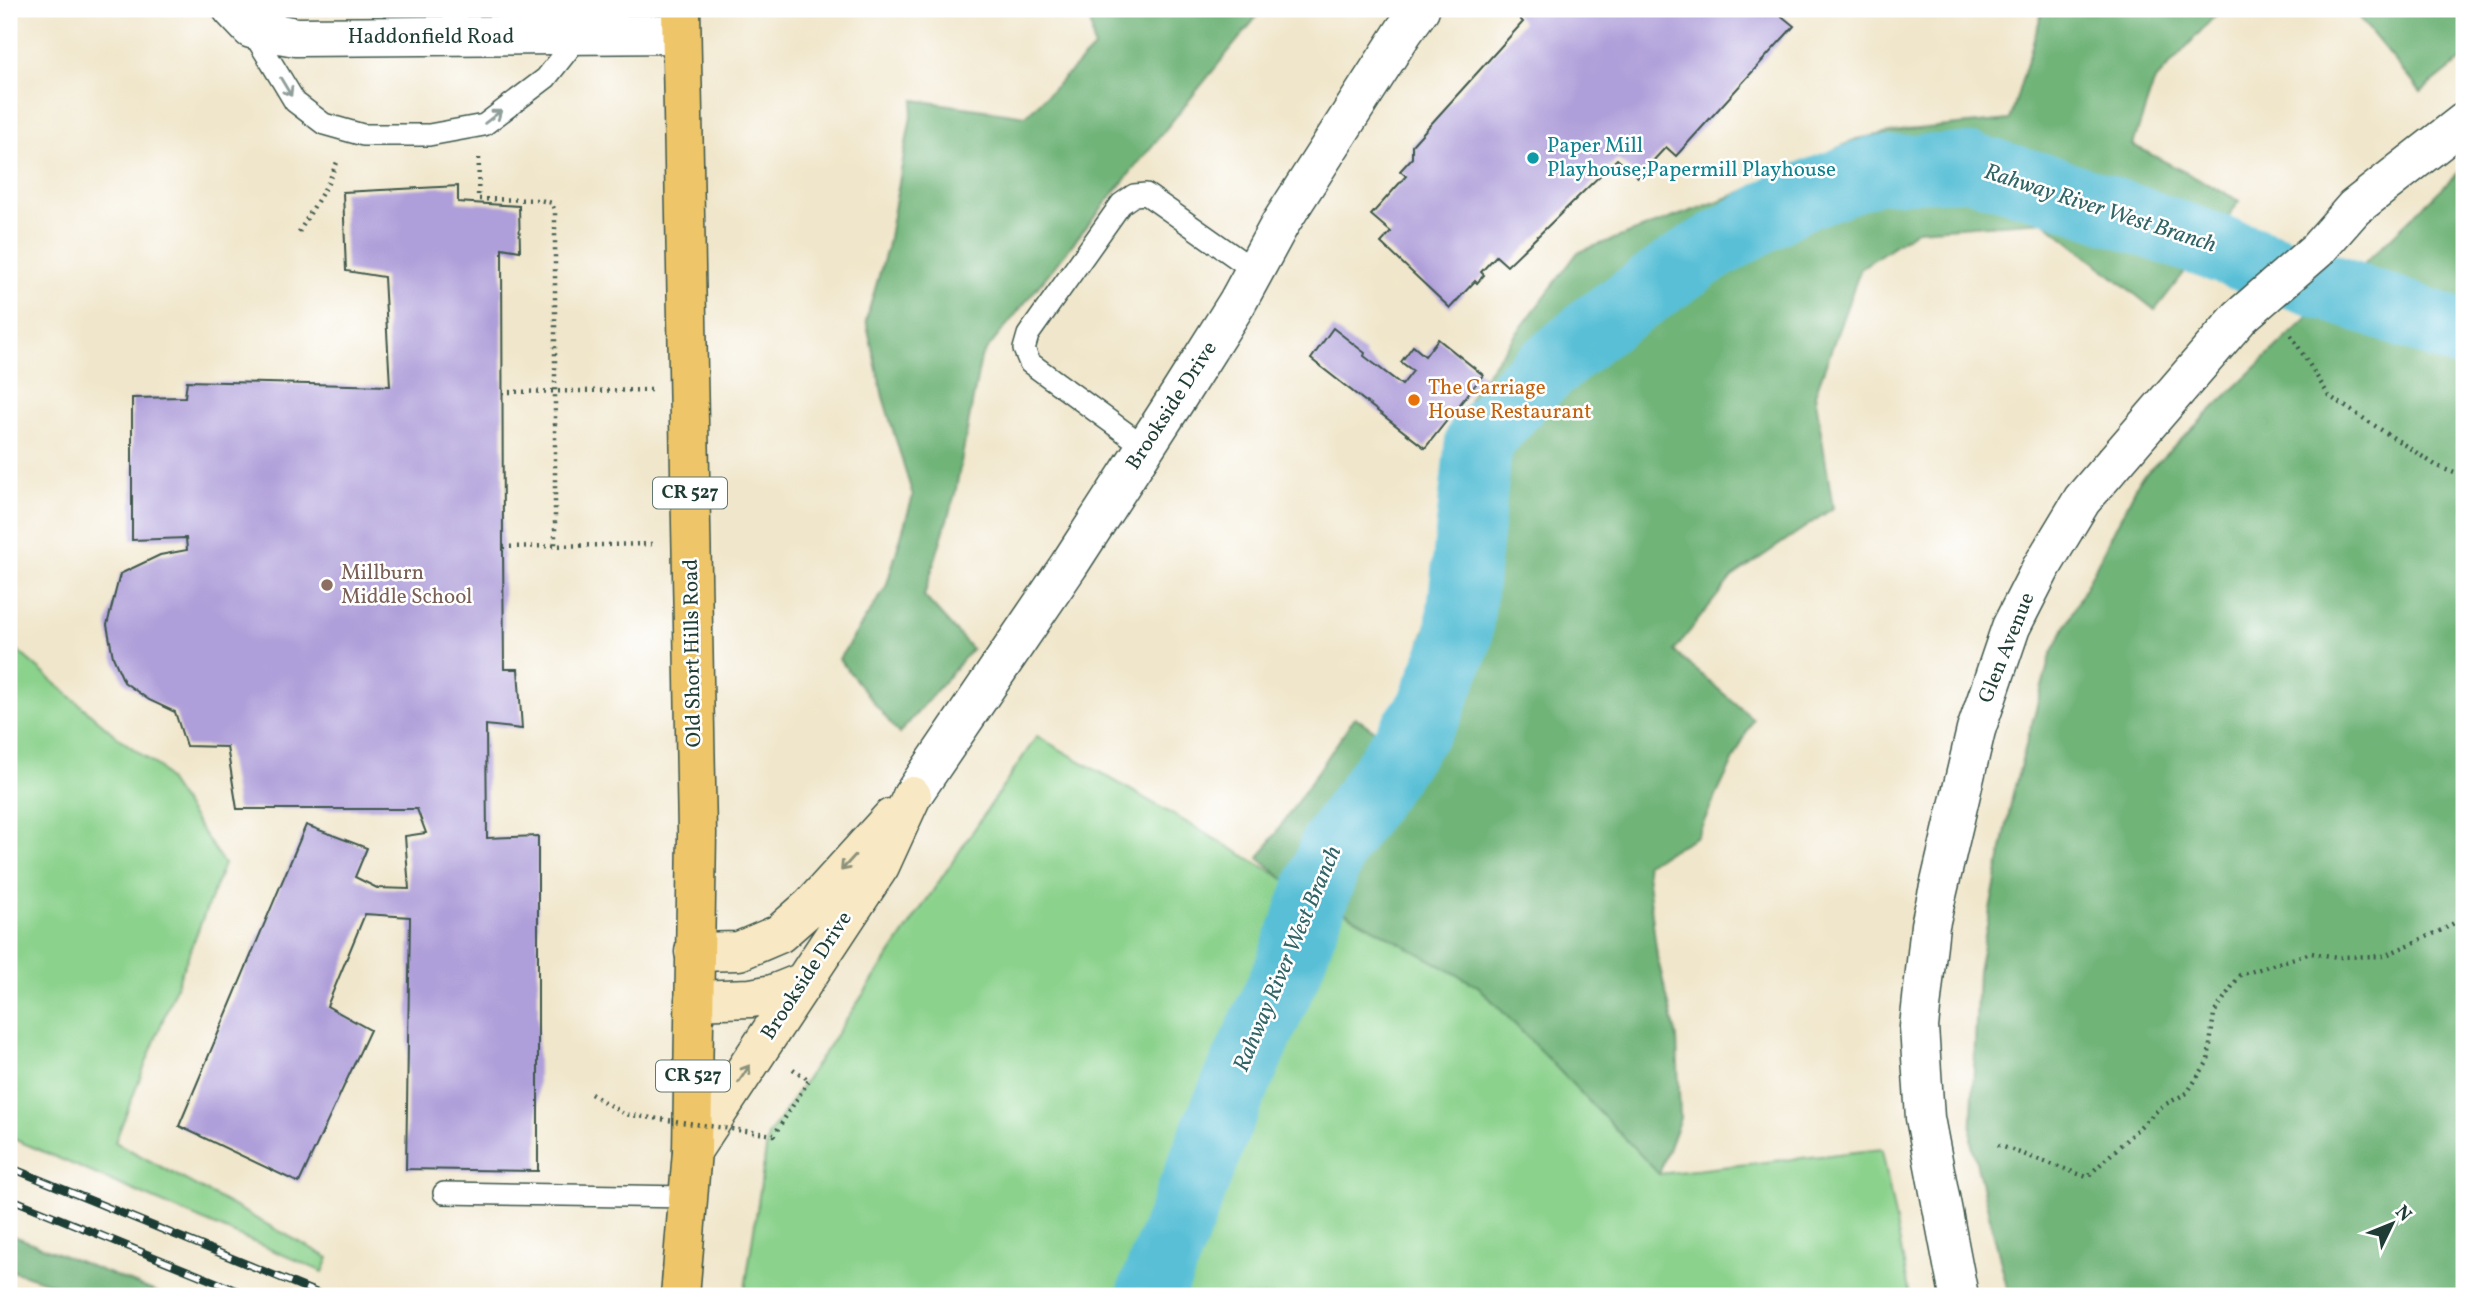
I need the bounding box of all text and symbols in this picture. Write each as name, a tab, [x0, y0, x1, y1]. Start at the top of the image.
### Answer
street label: Haddonfield Road	[348, 23, 514, 52]
one-way arrow	[280, 77, 294, 97]
one-way arrow	[484, 110, 502, 125]
place label: Paper Mill Playhouse;Papermill Playhouse	[1547, 132, 1836, 185]
marker: Paper Mill Playhouse;Papermill Playhouse	[1525, 150, 1541, 166]
water label: Rahway River West Branch	[1980, 156, 2220, 262]
street label: Brookside Drive	[1120, 336, 1224, 476]
place label: The Carriage House Restaurant	[1428, 374, 1592, 427]
marker: The Carriage House Restaurant	[1406, 392, 1422, 408]
road number: CR 527	[653, 478, 727, 508]
street label: Old Short Hills Road	[677, 558, 709, 748]
place label: Millburn Middle School	[341, 559, 472, 612]
marker: Millburn Middle School	[319, 577, 335, 593]
street label: Glen Avenue	[1972, 588, 2042, 708]
water label: Rahway River West Branch	[1226, 841, 1350, 1077]
one-way arrow	[840, 854, 856, 872]
street label: Brookside Drive	[755, 906, 859, 1046]
road number: CR 527	[656, 1060, 730, 1092]
one-way arrow	[736, 1065, 751, 1084]
north arrow	[2358, 1190, 2428, 1260]
text: N	[2389, 1200, 2417, 1228]

